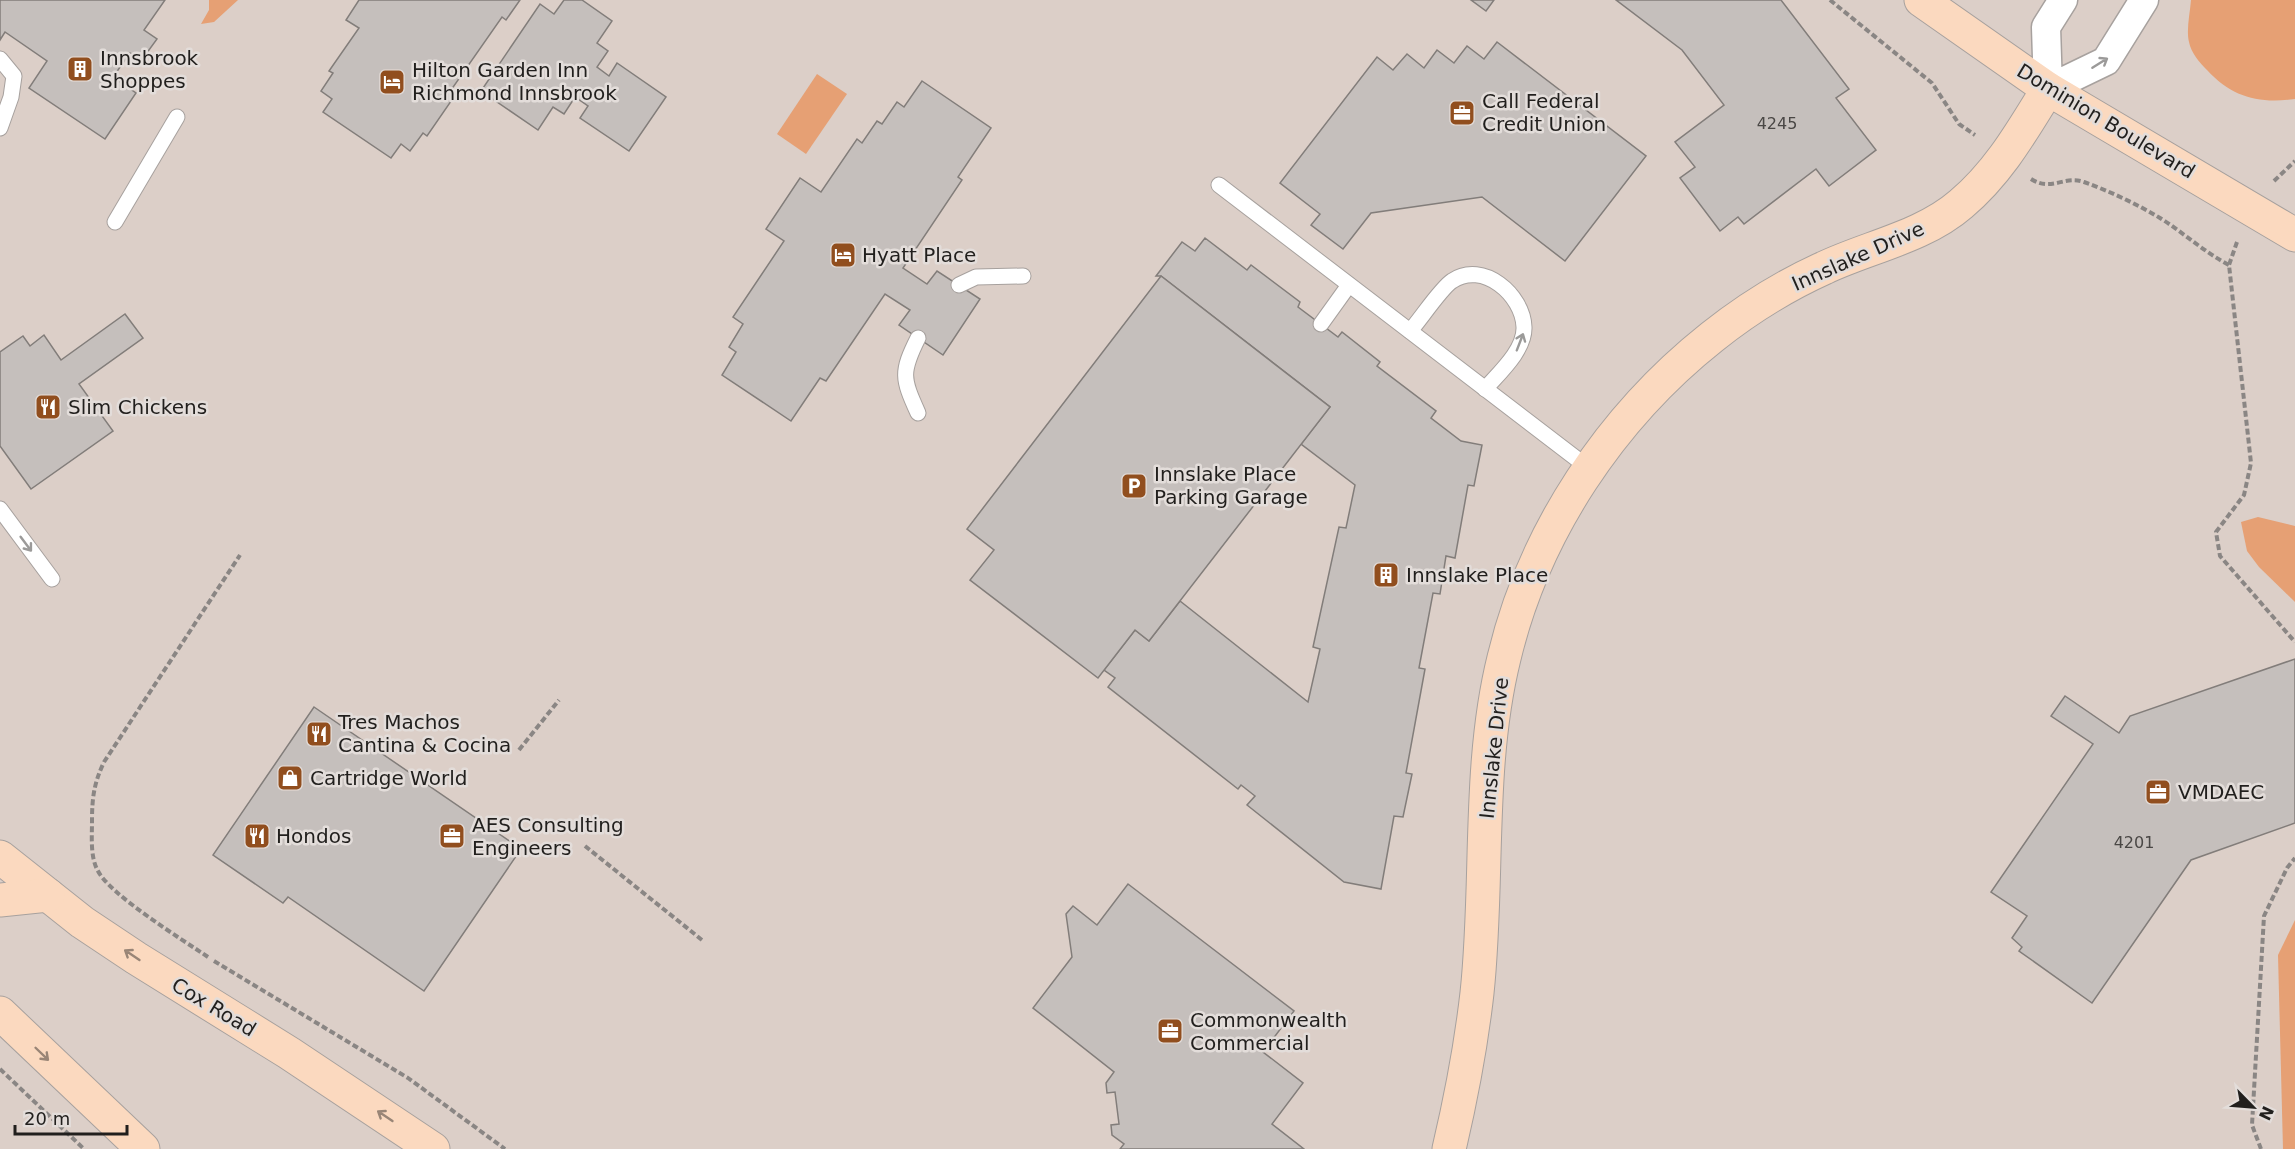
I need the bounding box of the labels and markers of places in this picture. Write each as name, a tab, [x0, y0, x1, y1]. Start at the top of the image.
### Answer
place label: Innsbrook Shoppes	[100, 46, 199, 93]
building icon: Innsbrook Shoppes	[65, 54, 95, 84]
place label: Hilton Garden Inn Richmond Innsbrook	[412, 58, 617, 105]
hotel icon: Hilton Garden Inn Richmond Innsbrook	[377, 67, 407, 97]
place label: Call Federal Credit Union	[1482, 89, 1606, 136]
office icon: Call Federal Credit Union	[1447, 98, 1477, 128]
hotel icon: Hyatt Place	[828, 240, 858, 270]
place label: Hyatt Place	[862, 243, 976, 267]
restaurant icon: Slim Chickens	[33, 392, 63, 422]
place label: Slim Chickens	[68, 395, 207, 419]
place label: Innslake Place Parking Garage	[1154, 462, 1308, 509]
parking icon: Innslake Place Parking Garage	[1119, 471, 1149, 501]
building icon: Innslake Place	[1371, 560, 1401, 590]
place label: Innslake Place	[1406, 563, 1548, 587]
place label: Tres Machos Cantina & Cocina	[337, 710, 511, 757]
restaurant icon: Tres Machos Cantina & Cocina	[304, 719, 334, 749]
shop icon: Cartridge World	[275, 763, 305, 793]
place label: Cartridge World	[310, 766, 467, 790]
office icon: VMDAEC	[2143, 777, 2173, 807]
place label: VMDAEC	[2178, 780, 2264, 804]
place label: AES Consulting Engineers	[472, 813, 624, 860]
restaurant icon: Hondos	[242, 821, 272, 851]
office icon: AES Consulting Engineers	[437, 821, 467, 851]
place label: Hondos	[276, 824, 351, 848]
place label: Commonwealth Commercial	[1190, 1008, 1347, 1055]
office icon: Commonwealth Commercial	[1155, 1016, 1185, 1046]

